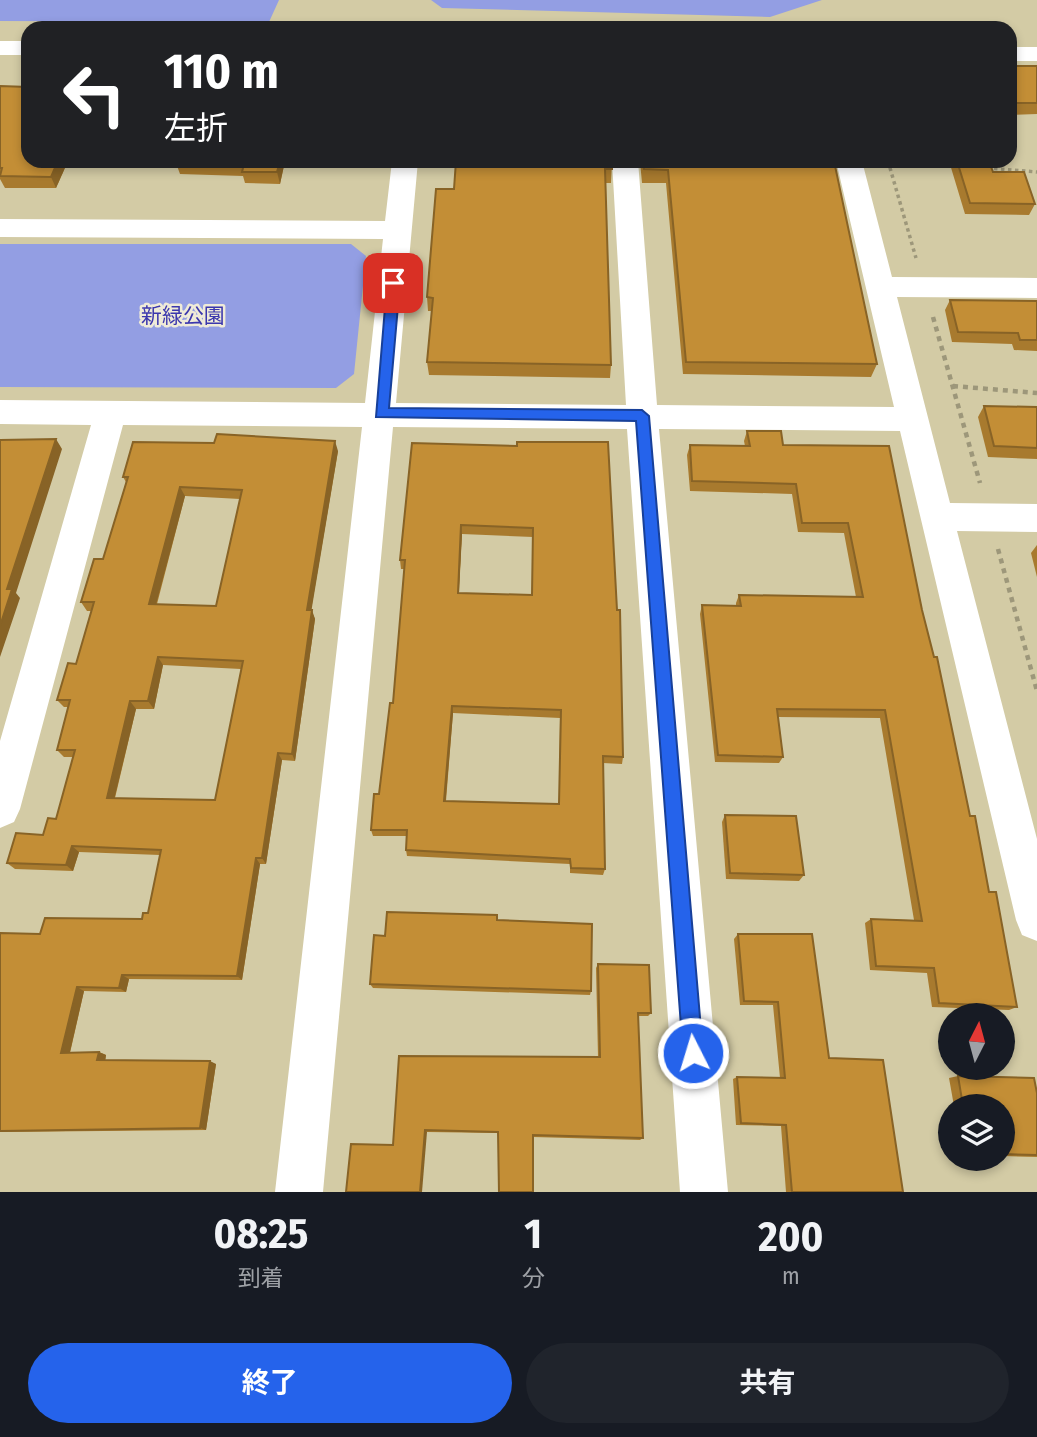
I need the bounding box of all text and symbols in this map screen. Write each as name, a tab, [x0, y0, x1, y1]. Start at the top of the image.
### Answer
text: 110 m	[164, 42, 279, 101]
icon: left	[49, 49, 140, 140]
text: 左折	[164, 109, 228, 147]
pin	[363, 253, 423, 313]
icon: arrive	[374, 264, 412, 302]
park label: 新緑公園	[141, 303, 225, 329]
north arrow	[938, 1003, 1015, 1080]
map controls	[938, 1003, 1015, 1171]
position arrow	[656, 1016, 730, 1090]
button: layers	[938, 1094, 1015, 1171]
text: 08:25	[213, 1209, 308, 1259]
text: 1	[524, 1209, 542, 1259]
text: 200	[758, 1212, 824, 1262]
text: m	[782, 1262, 800, 1290]
text: 到着	[238, 1264, 284, 1292]
text: 分	[522, 1264, 545, 1292]
button: 終了	[28, 1343, 512, 1423]
button: 共有	[526, 1343, 1009, 1423]

